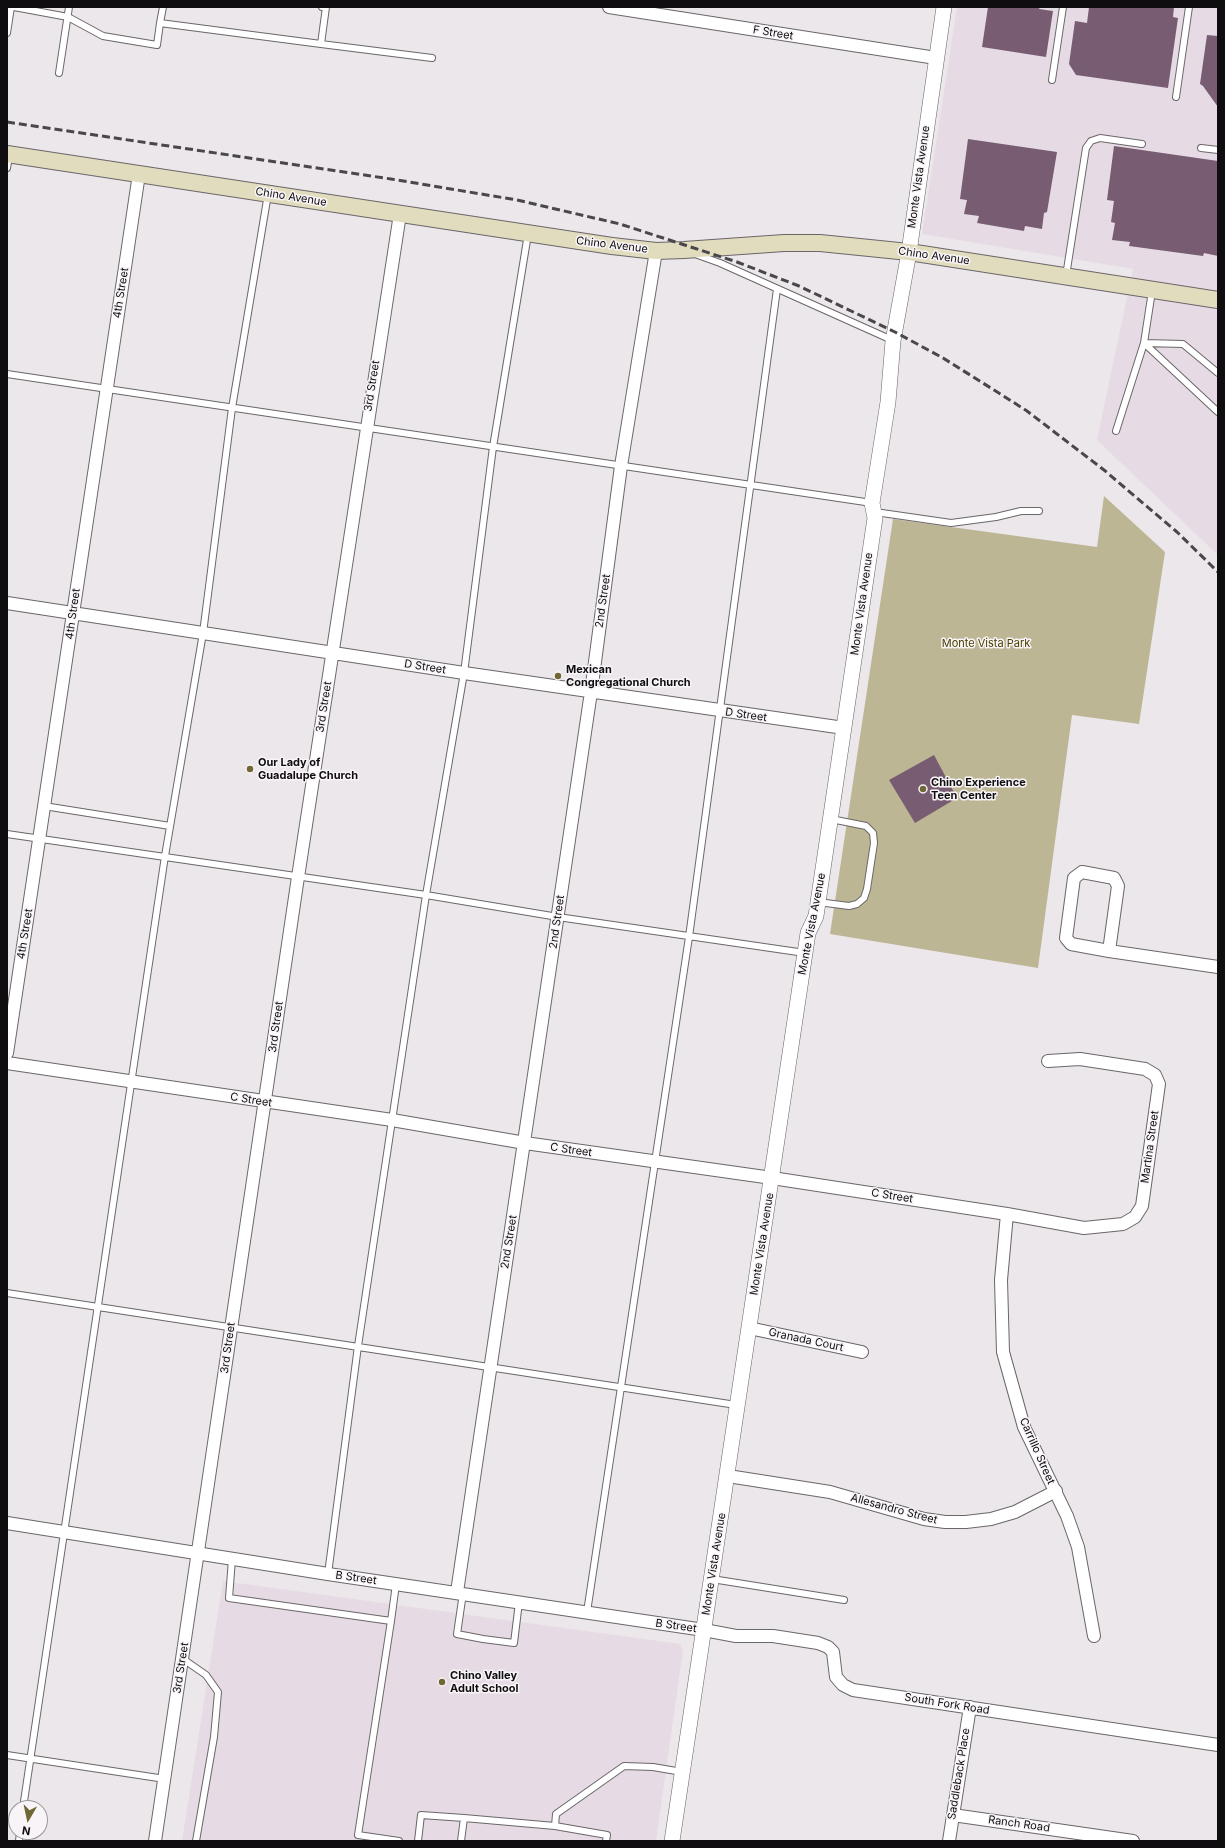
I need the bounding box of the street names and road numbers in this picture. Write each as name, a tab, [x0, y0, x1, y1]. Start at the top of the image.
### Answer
street label: F Street	[752, 23, 794, 43]
street label: Monte Vista Avenue	[905, 125, 933, 229]
street label: Chino Avenue	[254, 185, 328, 209]
street label: Chino Avenue	[575, 234, 649, 256]
street label: Chino Avenue	[897, 244, 971, 268]
street label: 4th Street	[110, 267, 132, 319]
street label: 3rd Street	[361, 359, 383, 413]
street label: Monte Vista Avenue	[848, 552, 876, 656]
street label: 2nd Street	[593, 573, 613, 629]
street label: 4th Street	[63, 588, 83, 640]
street label: D Street	[403, 657, 447, 677]
street label: 3rd Street	[313, 680, 335, 734]
street label: D Street	[724, 706, 768, 724]
street label: Monte Vista Avenue	[796, 872, 828, 976]
street label: 2nd Street	[547, 894, 567, 950]
street label: 4th Street	[14, 908, 36, 960]
street label: 3rd Street	[266, 1001, 286, 1053]
street label: C Street	[229, 1090, 273, 1110]
street label: Martina Street	[1138, 1110, 1162, 1184]
street label: C Street	[549, 1141, 593, 1159]
street label: C Street	[870, 1186, 914, 1206]
street label: Monte Vista Avenue	[747, 1192, 777, 1296]
street label: 2nd Street	[498, 1214, 520, 1270]
street label: 3rd Street	[218, 1322, 238, 1374]
street label: Granada Court	[767, 1326, 845, 1354]
street label: Carrillo Street	[1016, 1416, 1058, 1486]
street label: Allesandro Street	[849, 1491, 939, 1527]
street label: Monte Vista Avenue	[699, 1512, 729, 1616]
street label: B Street	[335, 1569, 377, 1587]
street label: B Street	[655, 1617, 697, 1635]
street label: 3rd Street	[170, 1641, 192, 1695]
street label: South Fork Road	[904, 1691, 990, 1717]
street label: Saddleback Place	[945, 1727, 973, 1821]
street label: Ranch Road	[987, 1813, 1051, 1835]

